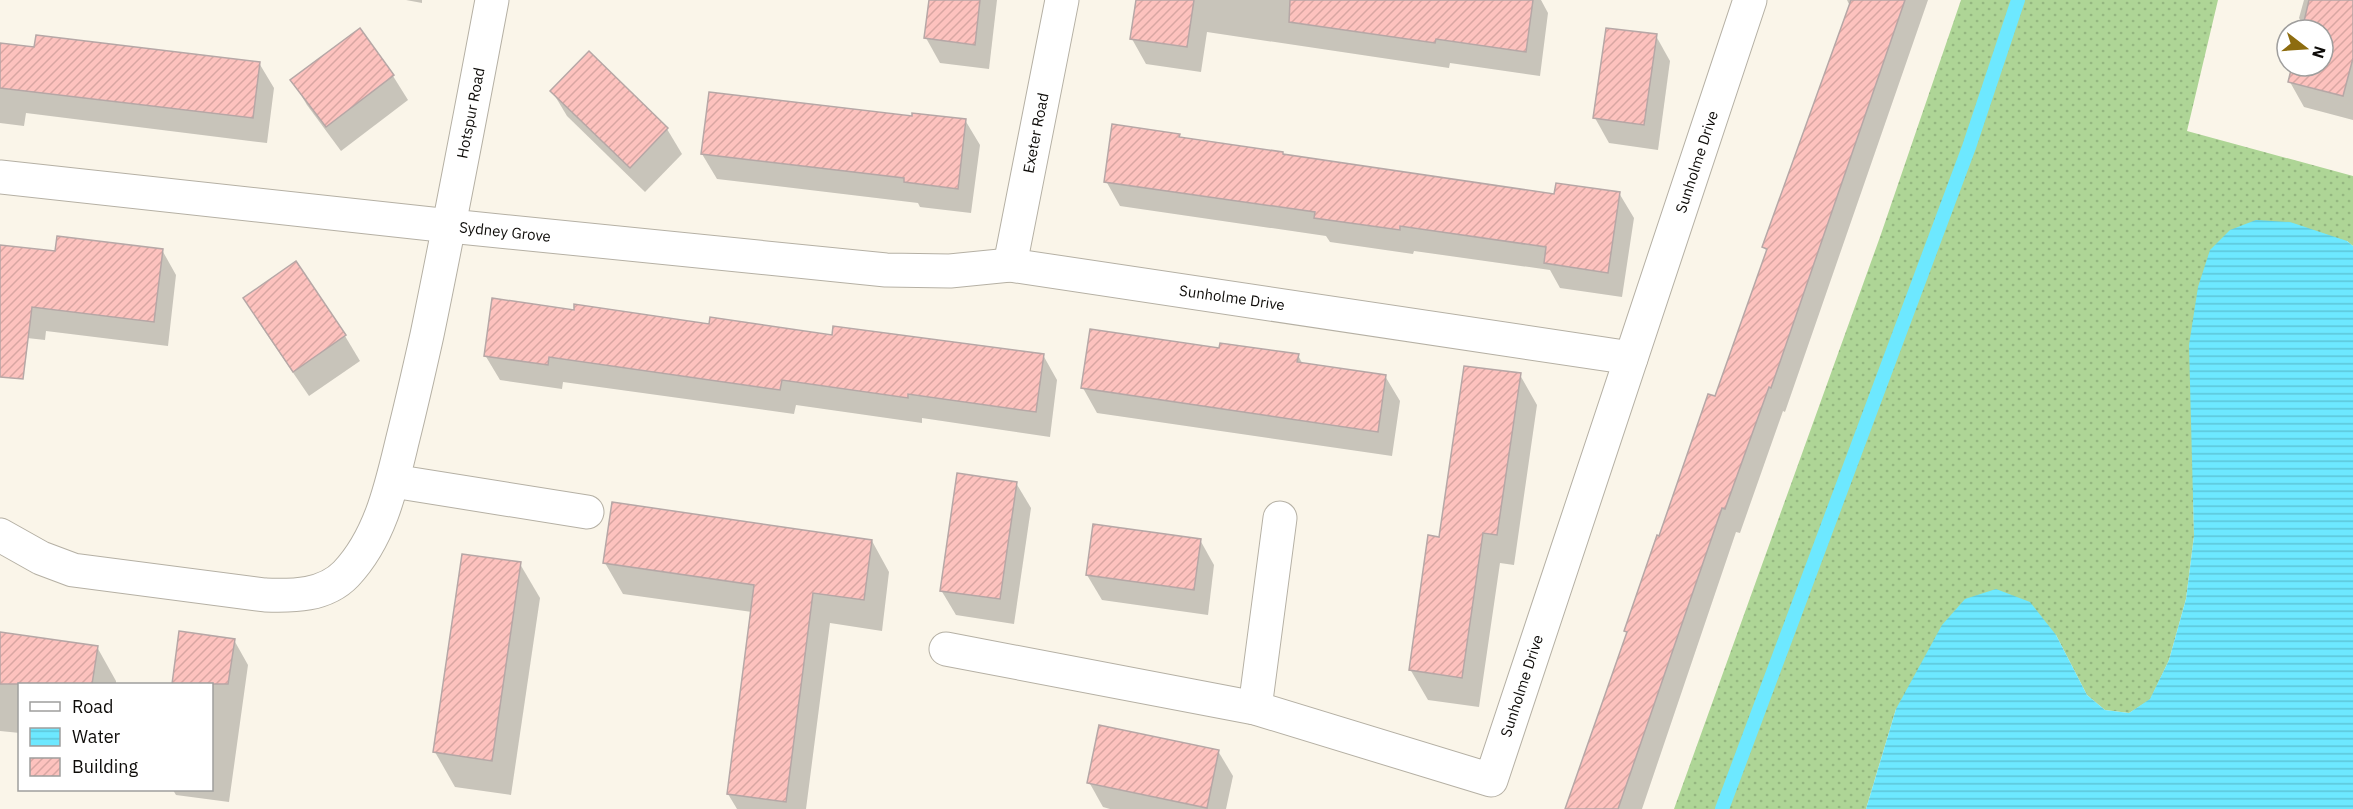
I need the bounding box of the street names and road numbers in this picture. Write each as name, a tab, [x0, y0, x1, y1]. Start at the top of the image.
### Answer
street label: Hotspur Road	[452, 66, 489, 160]
street label: Exeter Road	[1018, 91, 1053, 175]
street label: Sunholme Drive	[1671, 108, 1722, 215]
street label: Sydney Grove	[458, 217, 552, 246]
street label: Sunholme Drive	[1178, 281, 1286, 314]
street label: Sunholme Drive	[1496, 632, 1547, 739]

